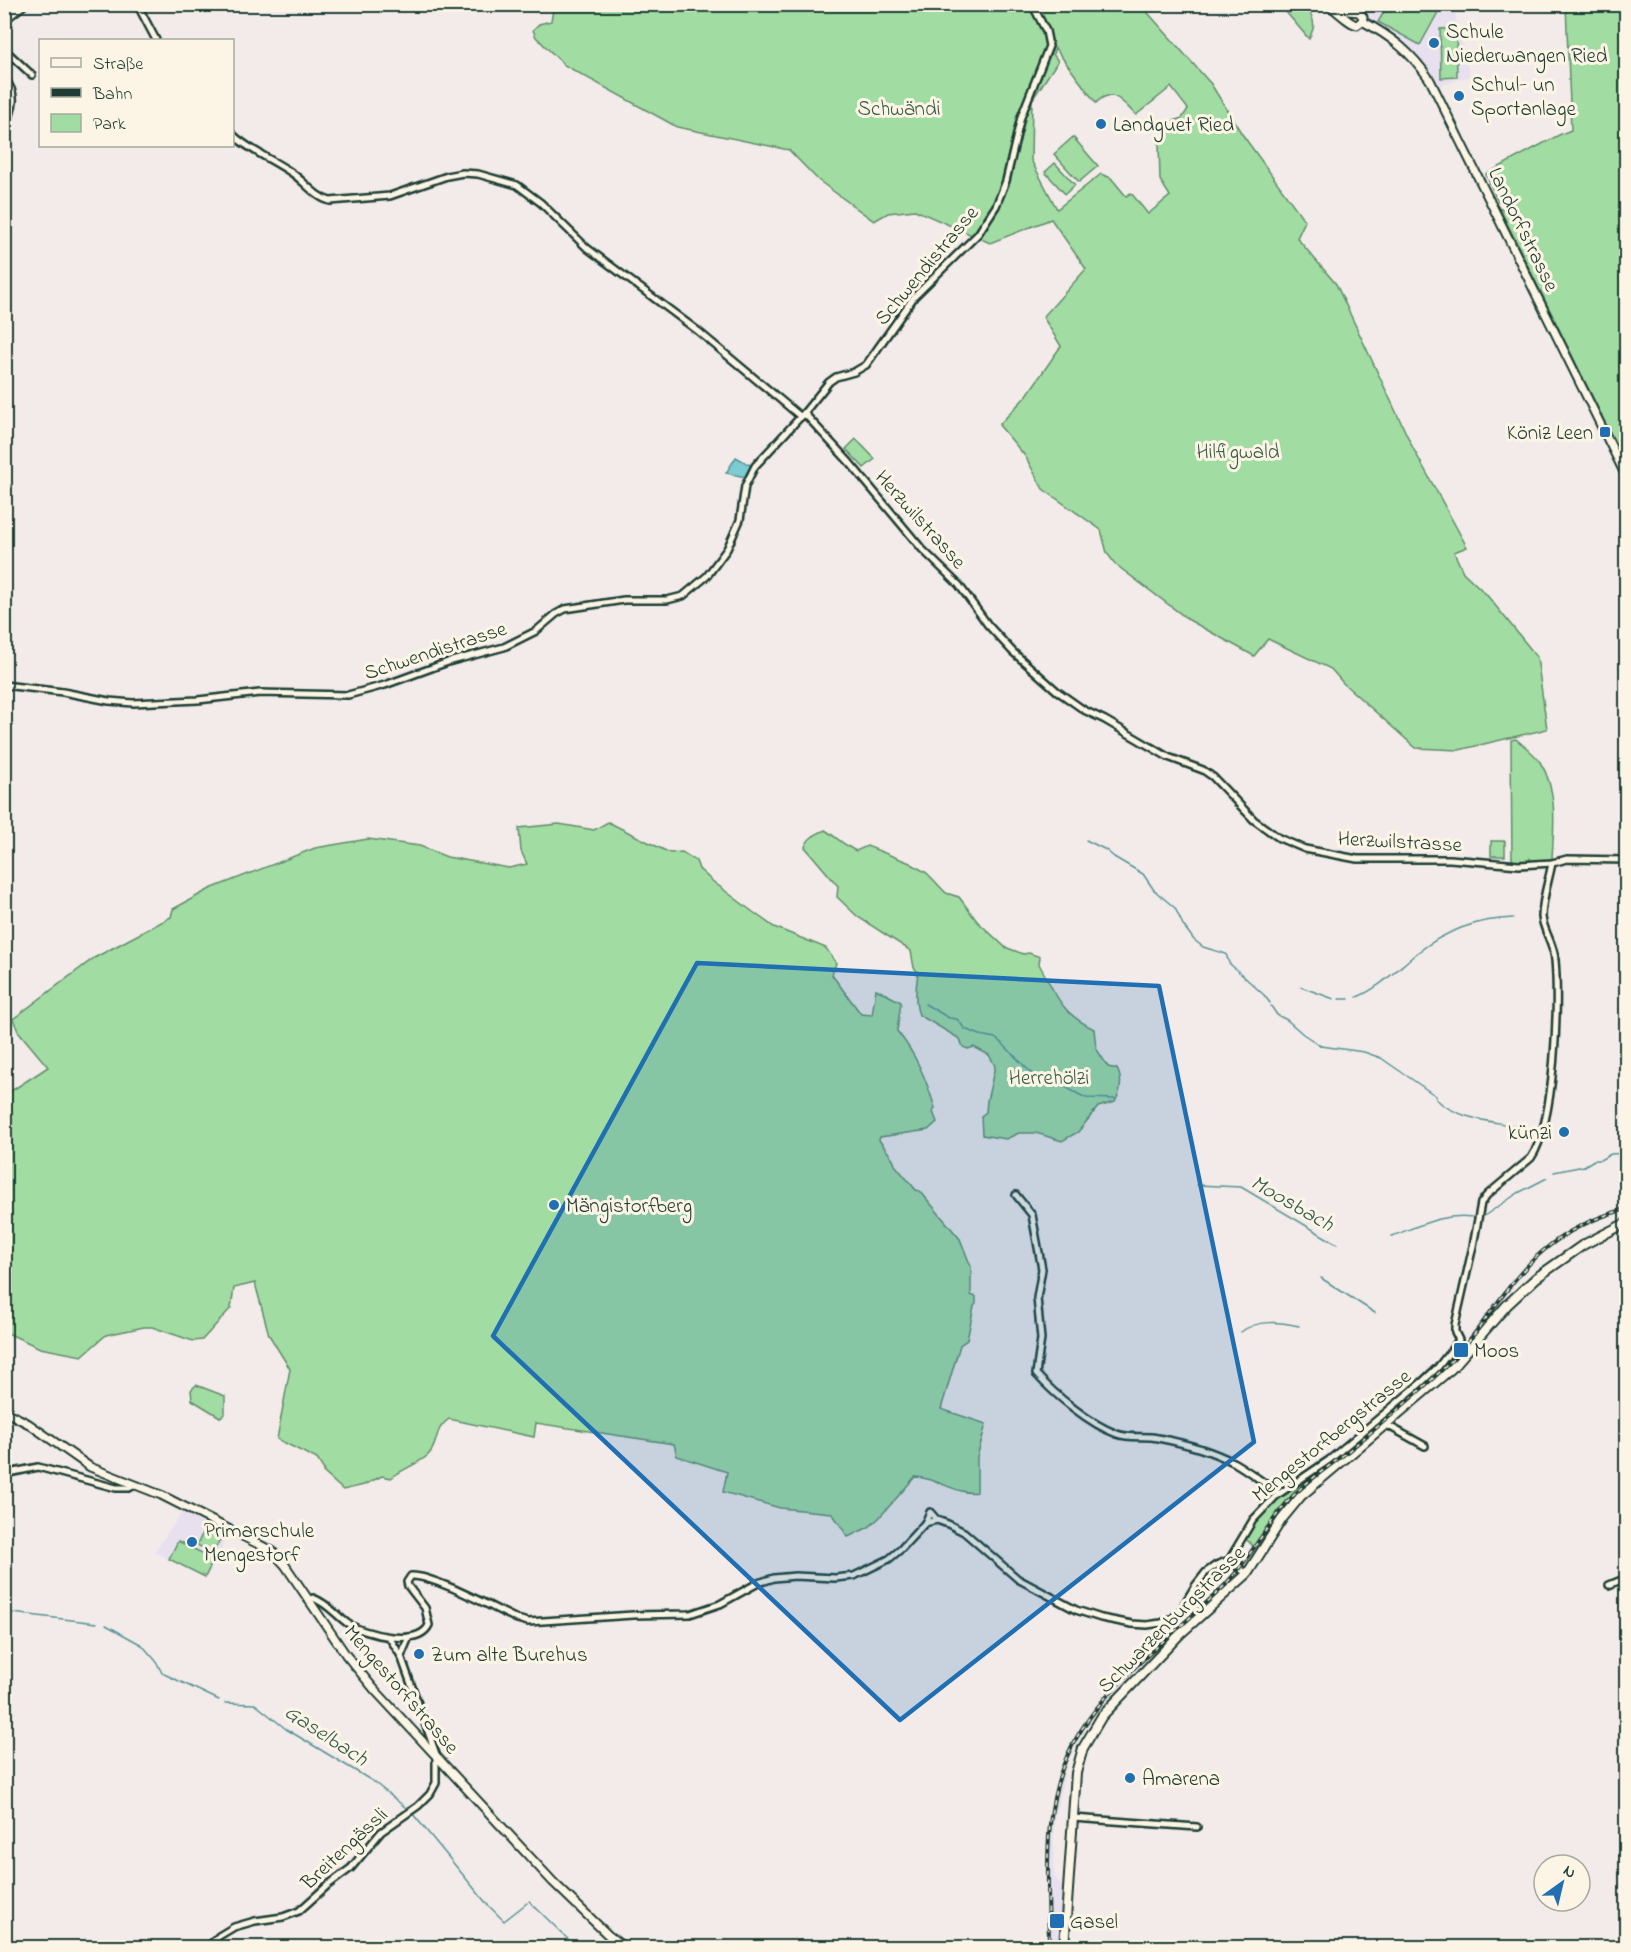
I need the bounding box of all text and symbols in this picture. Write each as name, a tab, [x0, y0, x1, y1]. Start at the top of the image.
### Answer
place label: Schule Niederwangen Ried	[1446, 18, 1608, 74]
marker: Schule Niederwangen Ried	[1427, 36, 1441, 50]
legend	[39, 39, 234, 147]
text: Straße	[93, 52, 144, 78]
place label: Schul- un Sportanlage	[1471, 71, 1576, 127]
text: Bahn	[92, 82, 132, 108]
marker: Schul- un Sportanlage	[1452, 89, 1466, 103]
park label: Schwändi	[857, 95, 941, 125]
place label: Landguet Ried	[1113, 111, 1234, 143]
text: Park	[93, 112, 126, 138]
marker: Landguet Ried	[1094, 117, 1108, 131]
street label: Landorfstrasse	[1479, 163, 1565, 298]
street label: Schwendistrasse	[868, 199, 987, 333]
place label: Köniz Leen	[1507, 419, 1593, 449]
marker: Köniz Leen	[1598, 425, 1612, 439]
park label: Hilfigwald	[1197, 438, 1280, 470]
street label: Herzwilstrasse	[867, 464, 973, 577]
street label: Schwendistrasse	[360, 615, 511, 689]
street label: Herzwilstrasse	[1337, 825, 1463, 861]
park label: Herrehölzi	[1009, 1064, 1089, 1094]
place label: künzi	[1508, 1119, 1552, 1149]
marker: künzi	[1557, 1125, 1571, 1139]
water label: Moosbach	[1244, 1168, 1339, 1242]
place label: Mängistorfberg	[566, 1192, 692, 1224]
marker: Mängistorfberg	[547, 1198, 561, 1212]
place label: Moos	[1474, 1337, 1519, 1367]
marker: Moos	[1452, 1341, 1470, 1359]
street label: Mengestorfbergstrasse	[1246, 1363, 1420, 1512]
place label: Primarschule Mengestorf	[204, 1517, 315, 1573]
marker: Primarschule Mengestorf	[185, 1535, 199, 1549]
street label: Schwarzenburgstrasse	[1092, 1539, 1255, 1703]
street label: Mengestorfstrasse	[334, 1619, 466, 1763]
place label: Zum alte Burehus	[431, 1641, 588, 1671]
marker: Zum alte Burehus	[412, 1647, 426, 1661]
water label: Gaselbach	[277, 1697, 374, 1776]
place label: Amarena	[1142, 1765, 1220, 1795]
marker: Amarena	[1123, 1771, 1137, 1785]
street label: Breitengässli	[294, 1801, 397, 1900]
north arrow	[1532, 1853, 1592, 1913]
text: N	[1558, 1859, 1581, 1885]
place label: Gasel	[1070, 1908, 1118, 1938]
marker: Gasel	[1048, 1912, 1066, 1930]

